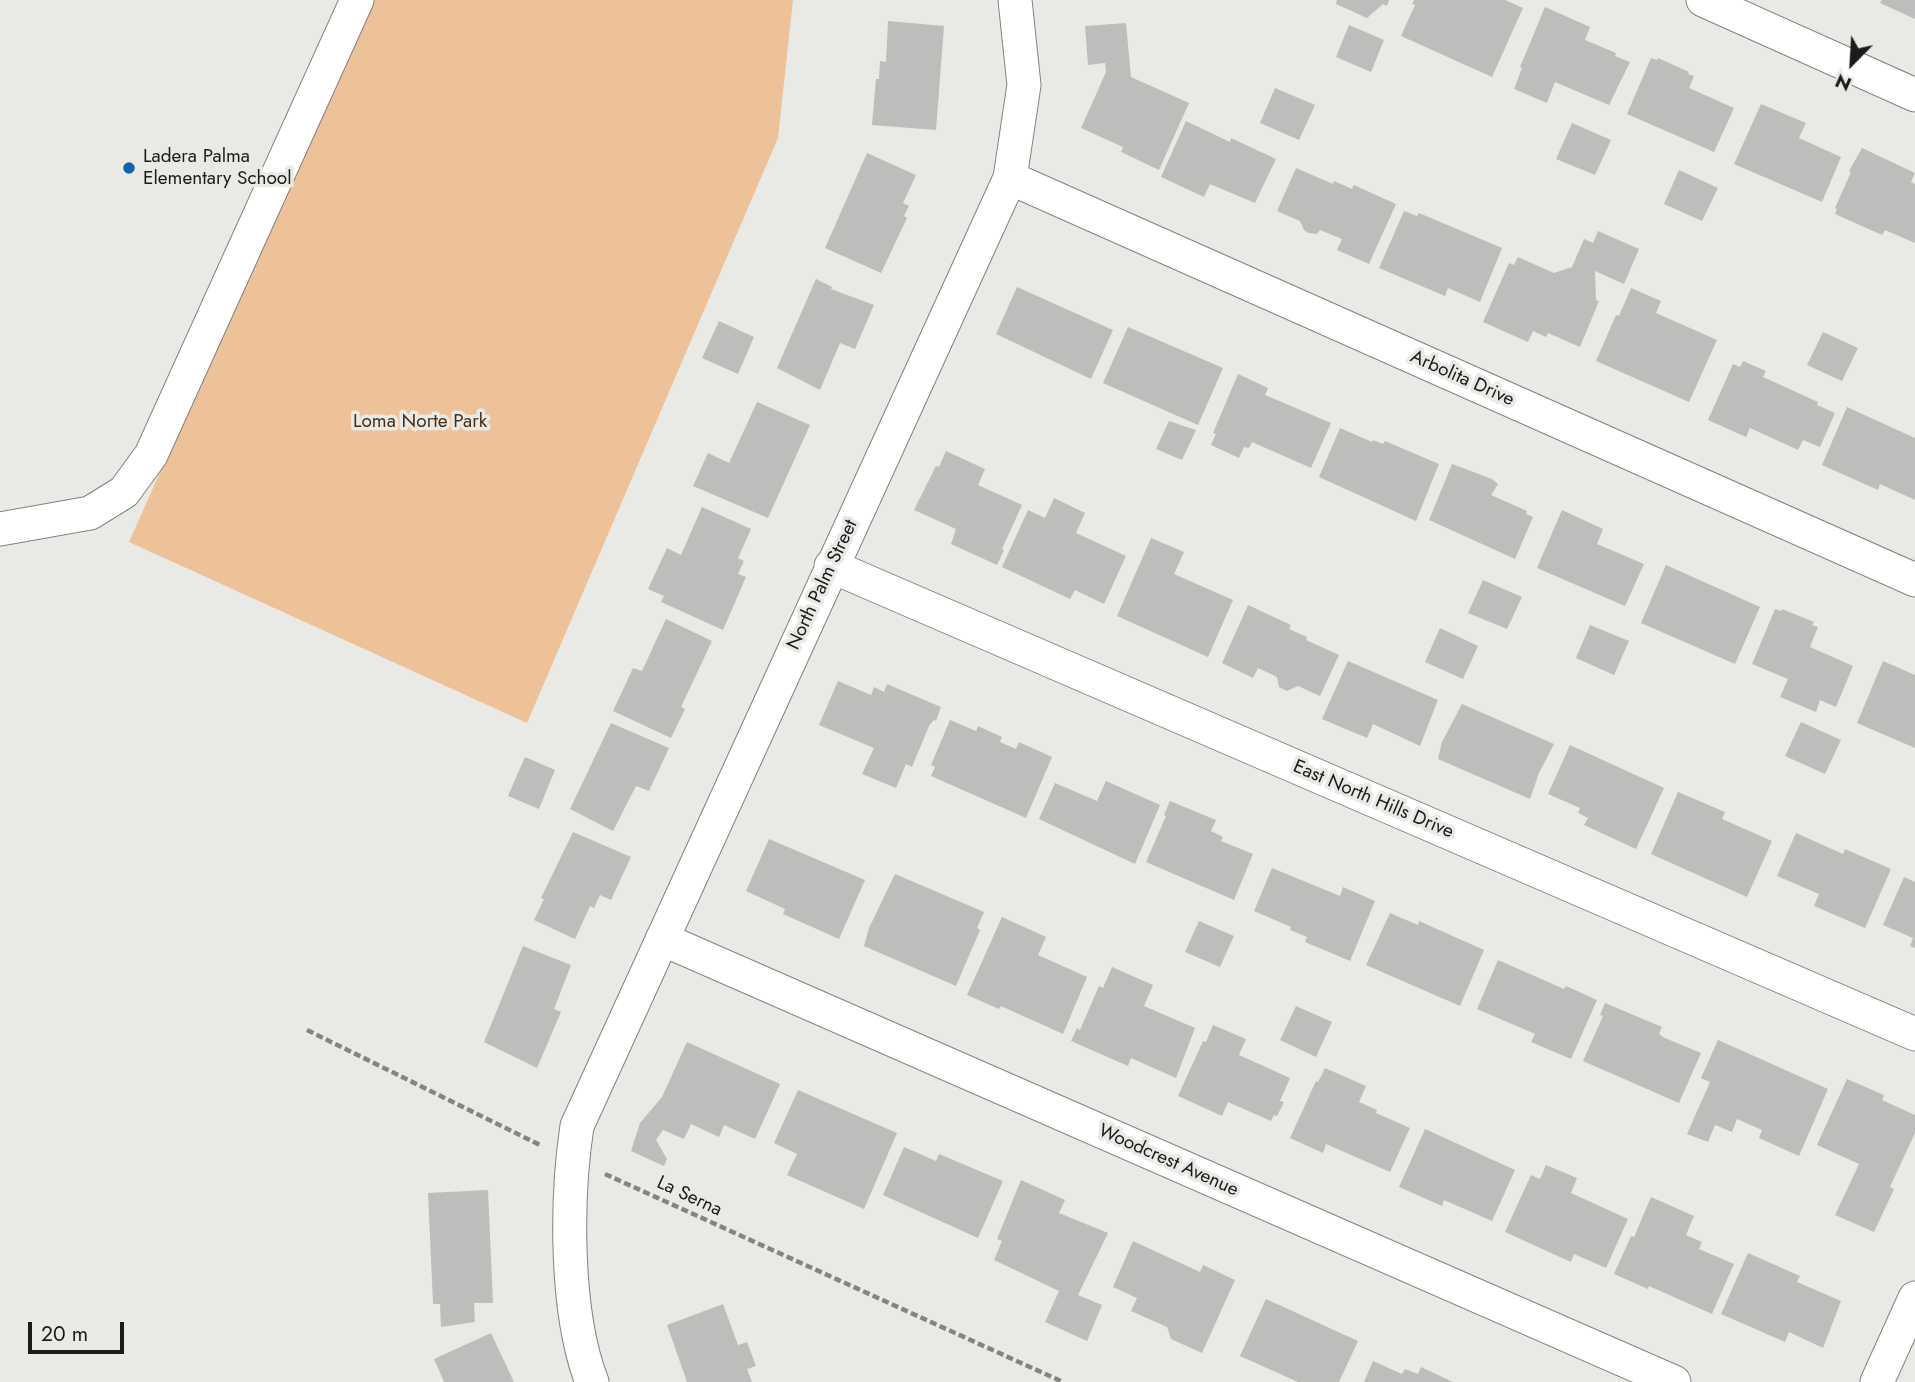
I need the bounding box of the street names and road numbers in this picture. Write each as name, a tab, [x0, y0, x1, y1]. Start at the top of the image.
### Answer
street label: Arbolita Drive	[1407, 346, 1517, 412]
street label: North Palm Street	[783, 516, 863, 654]
street label: East North Hills Drive	[1289, 756, 1457, 844]
street label: Woodcrest Avenue	[1094, 1120, 1242, 1202]
street label: La Serna	[653, 1172, 725, 1222]

